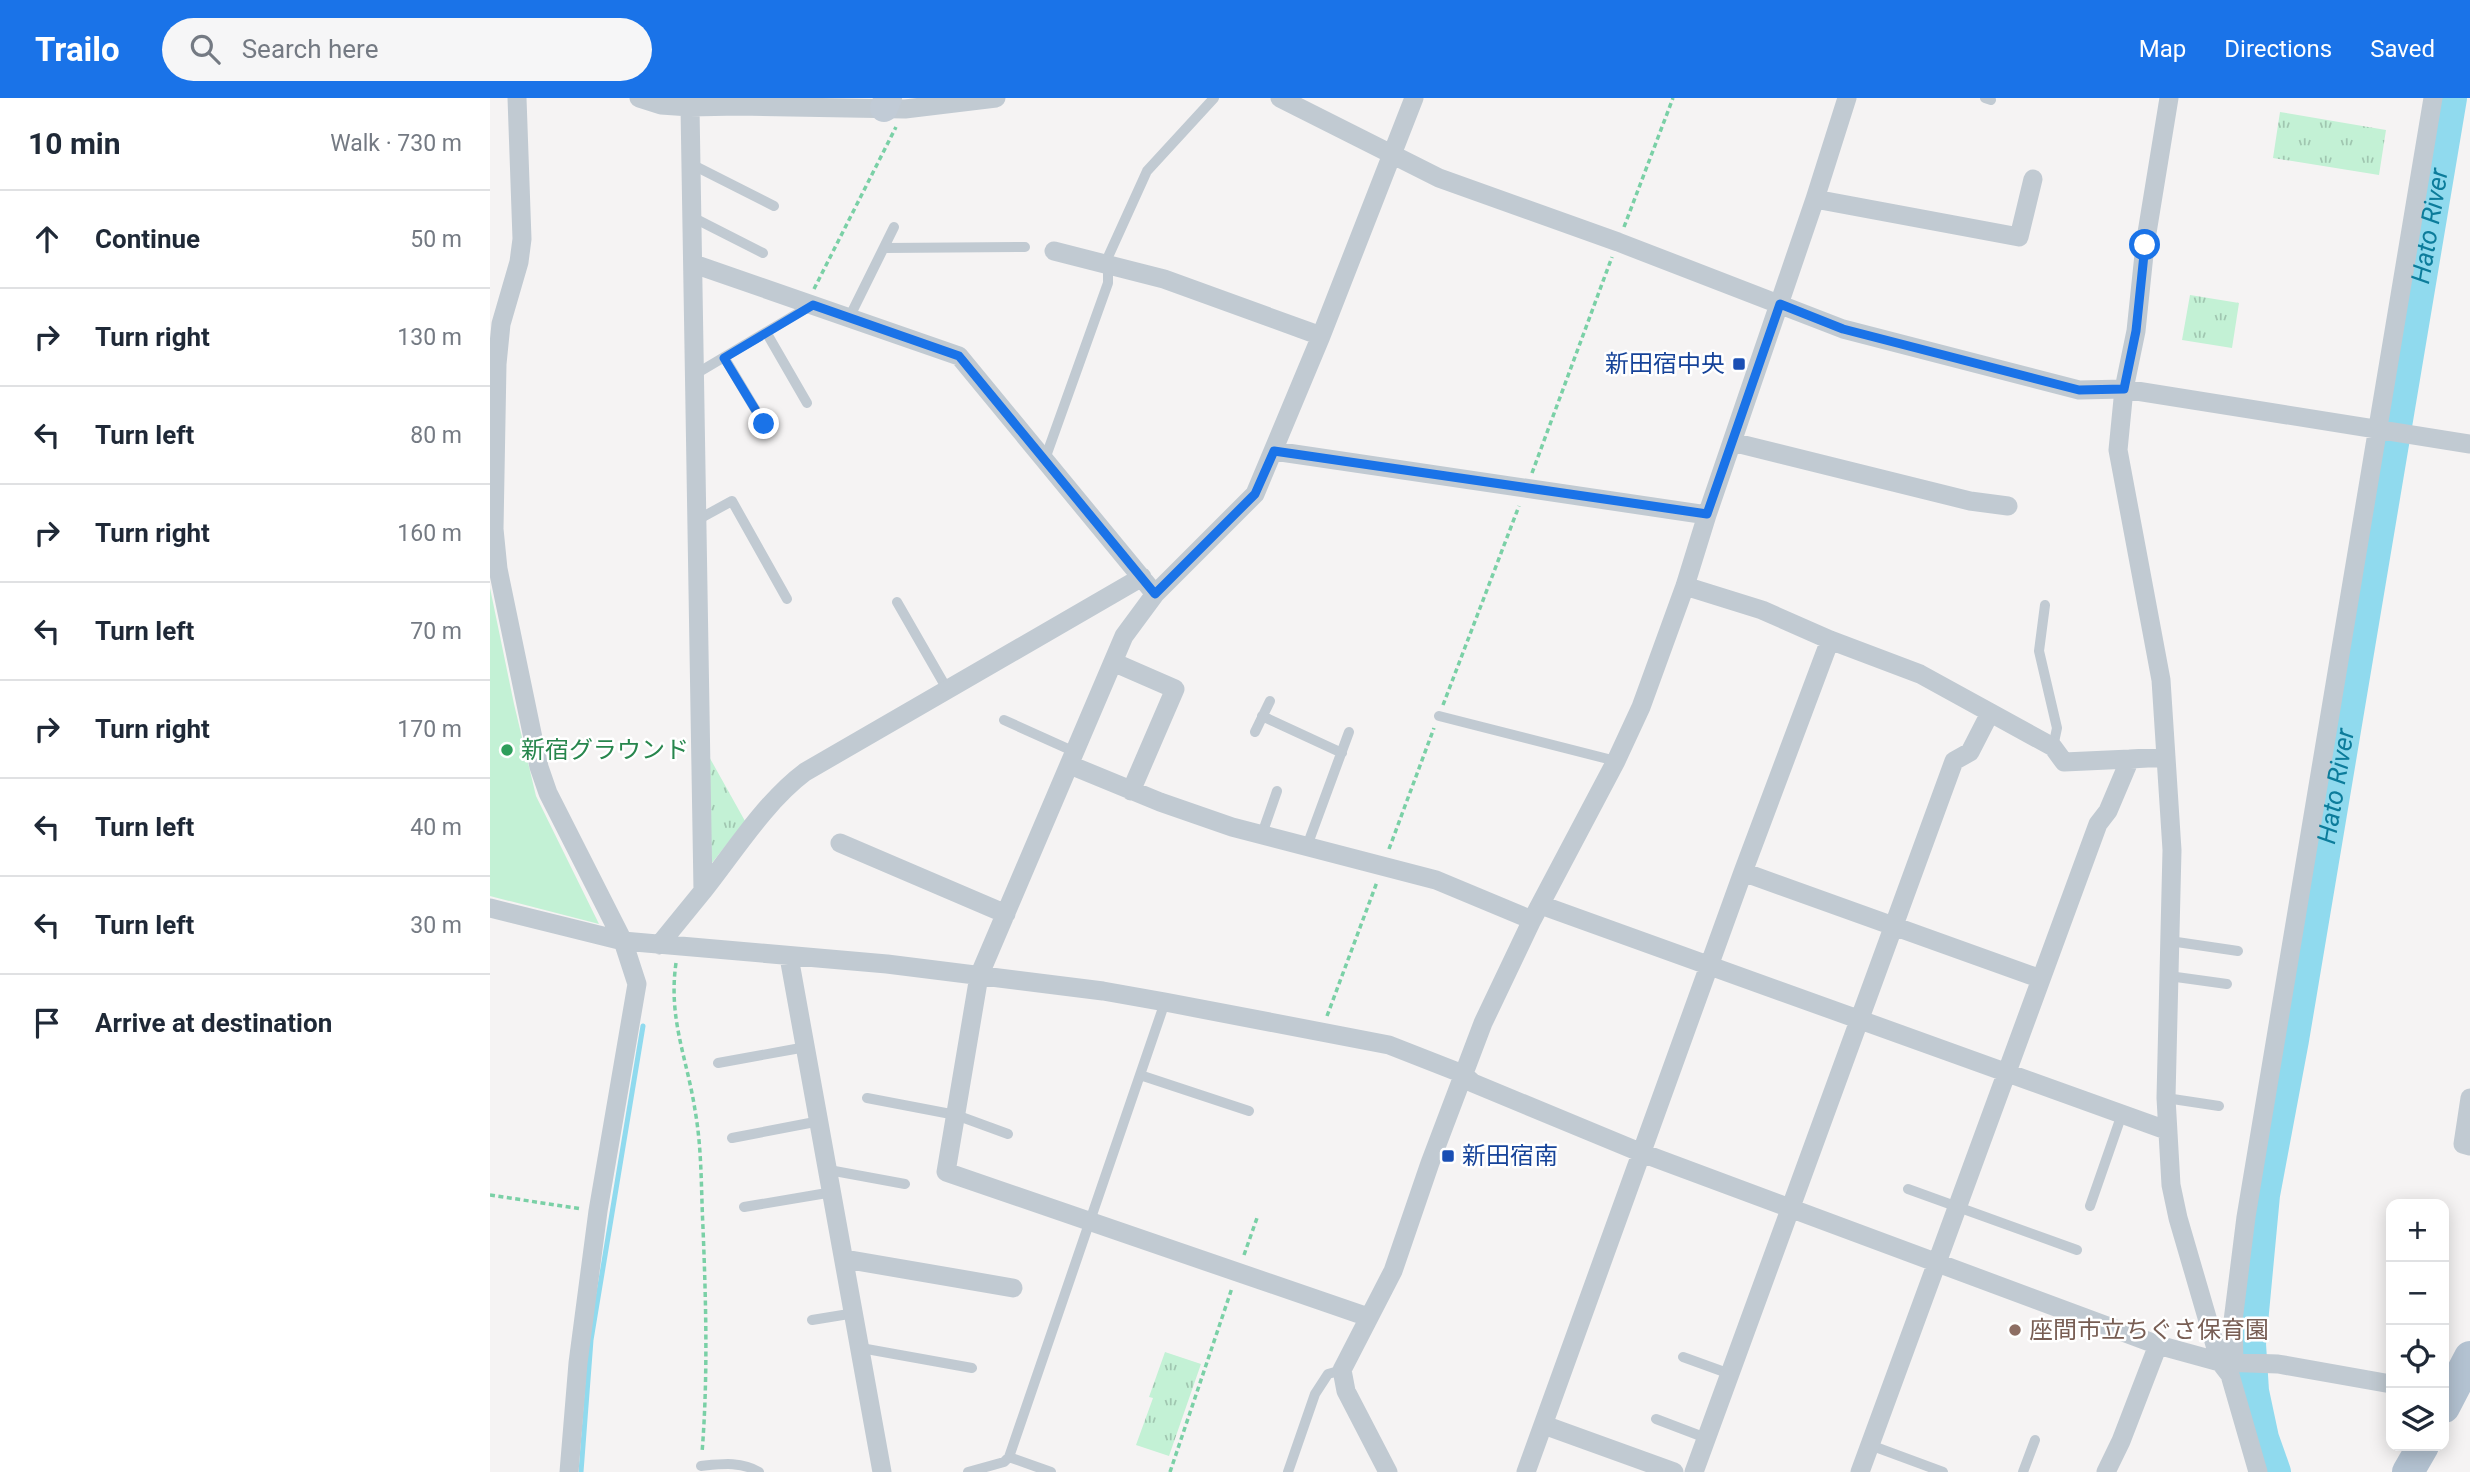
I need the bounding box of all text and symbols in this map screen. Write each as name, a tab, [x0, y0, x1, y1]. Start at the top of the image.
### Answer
search box	[162, 18, 652, 81]
text: Trailo	[35, 30, 120, 69]
icon: search	[186, 30, 224, 68]
text: Search here	[242, 34, 378, 64]
text: Map	[2139, 35, 2186, 63]
text: Directions	[2224, 35, 2332, 63]
text: Saved	[2370, 35, 2435, 63]
text: 10 min	[28, 126, 121, 161]
text: Walk · 730 m	[330, 130, 462, 157]
water label: Hato River	[2405, 165, 2454, 286]
icon: ahead	[28, 220, 66, 258]
text: Continue	[95, 224, 200, 254]
text: 50 m	[410, 226, 462, 253]
route start	[2129, 229, 2160, 260]
icon: right	[28, 318, 66, 356]
text: Turn right	[95, 322, 210, 352]
text: 130 m	[397, 324, 462, 351]
place label: 新田宿中央	[1605, 350, 1725, 378]
marker: 新田宿中央	[1731, 356, 1747, 372]
route end	[748, 408, 779, 439]
icon: left	[28, 416, 66, 454]
text: Turn left	[95, 420, 194, 450]
text: 80 m	[410, 422, 462, 449]
icon: right	[28, 514, 66, 552]
text: Turn right	[95, 518, 210, 548]
text: 160 m	[397, 520, 462, 547]
icon: left	[28, 612, 66, 650]
text: Turn left	[95, 616, 194, 646]
text: 70 m	[410, 618, 462, 645]
icon: right	[28, 710, 66, 748]
text: Turn right	[95, 714, 210, 744]
text: 170 m	[397, 716, 462, 743]
water label: Hato River	[2311, 725, 2360, 846]
place label: 新宿グラウンド	[521, 736, 689, 764]
marker: 新宿グラウンド	[499, 742, 515, 758]
icon: left	[28, 808, 66, 846]
text: Turn left	[95, 812, 194, 842]
text: 40 m	[410, 814, 462, 841]
icon: left	[28, 906, 66, 944]
text: Turn left	[95, 910, 194, 940]
text: 30 m	[410, 912, 462, 939]
icon: arrive	[28, 1004, 66, 1042]
text: Arrive at destination	[95, 1008, 332, 1038]
place label: 新田宿南	[1462, 1142, 1558, 1170]
marker: 新田宿南	[1440, 1148, 1456, 1164]
map controls	[2386, 1199, 2449, 1451]
button: +	[2386, 1199, 2449, 1262]
button: −	[2386, 1262, 2449, 1325]
place label: 座間市立ちぐさ保育園	[2029, 1316, 2269, 1344]
marker: 座間市立ちぐさ保育園	[2007, 1322, 2023, 1338]
button: locate	[2386, 1325, 2449, 1388]
button: layers	[2386, 1388, 2449, 1451]

